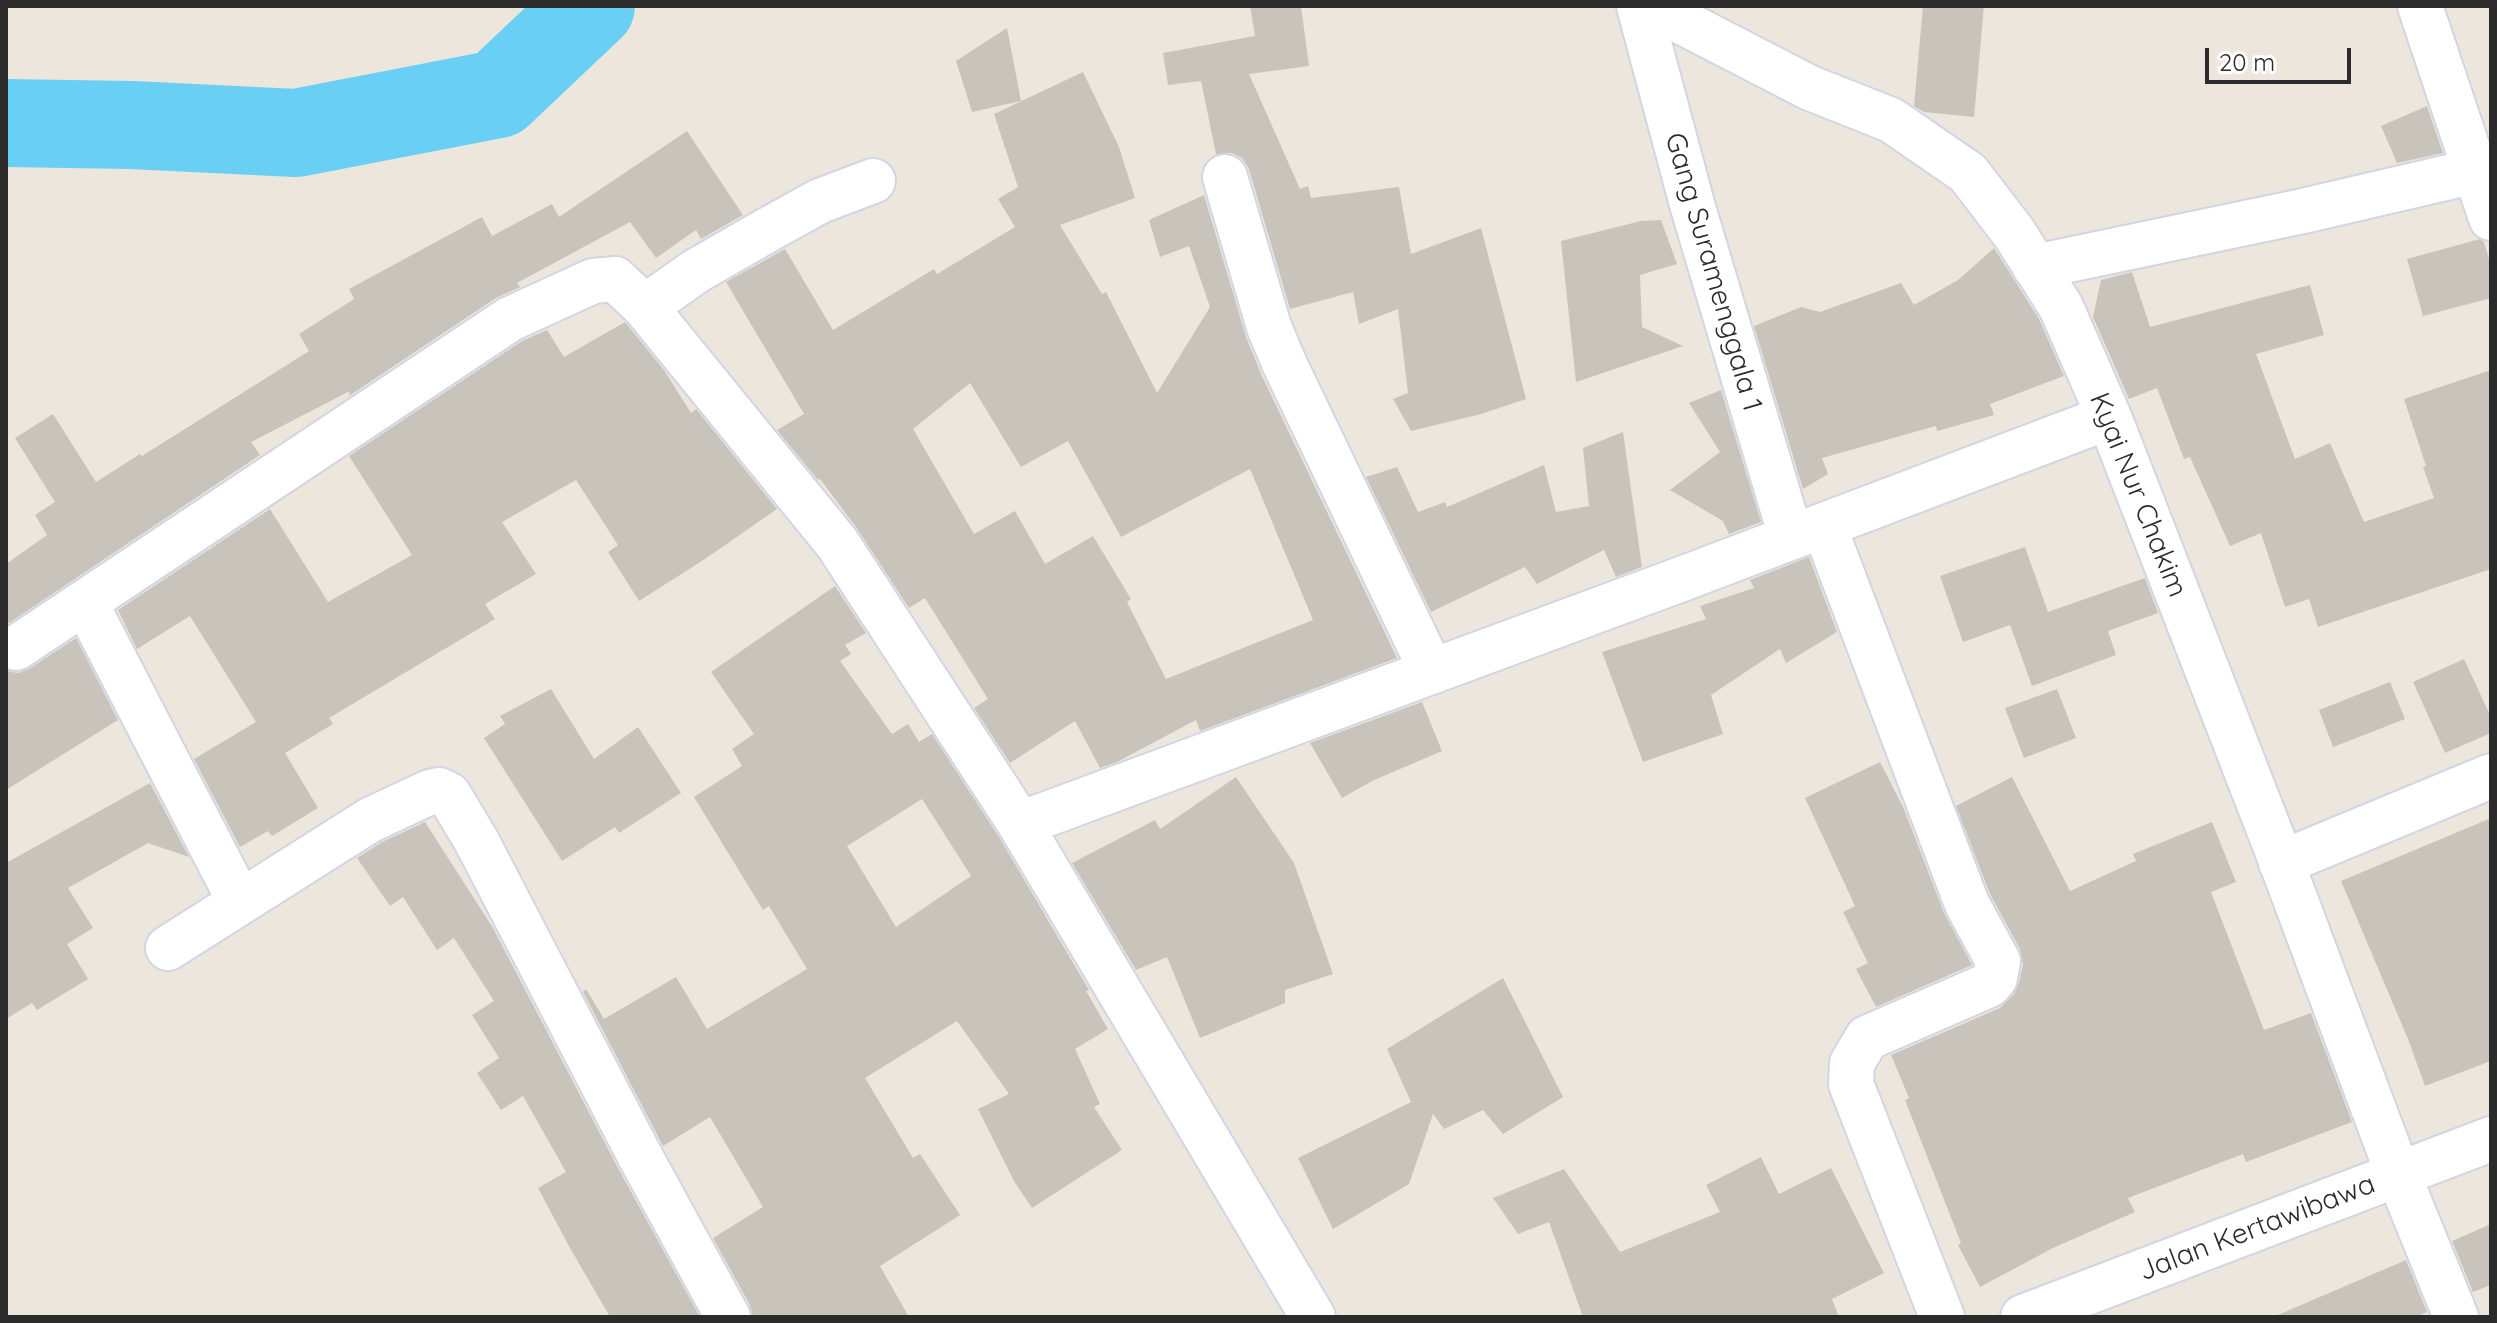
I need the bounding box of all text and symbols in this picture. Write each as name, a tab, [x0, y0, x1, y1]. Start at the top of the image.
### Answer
scale bar	[2209, 32, 2355, 82]
text: 20 m	[2219, 47, 2275, 77]
street label: Gang Suramenggala 1	[1657, 129, 1769, 415]
street label: Kyai Nur Chakim	[2082, 388, 2194, 602]
street label: Jalan Kertawibawa	[2134, 1167, 2380, 1289]

